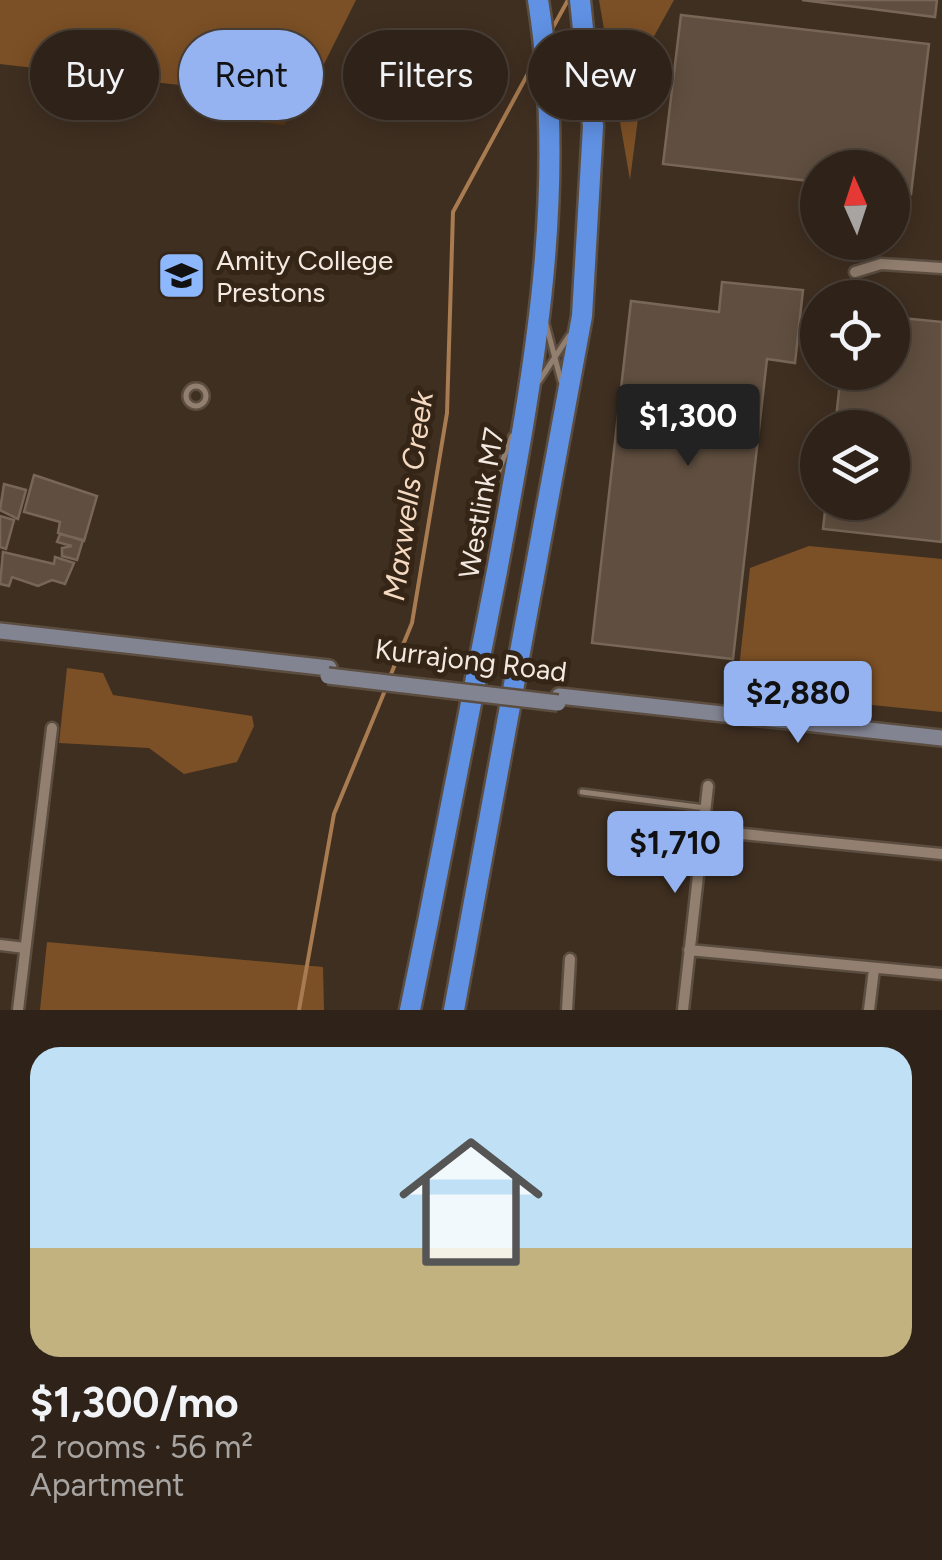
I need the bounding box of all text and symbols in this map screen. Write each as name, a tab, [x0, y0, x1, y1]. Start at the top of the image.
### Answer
chip: Buy	[30, 30, 159, 120]
chip: Rent	[179, 30, 323, 120]
chip: Filters	[343, 30, 508, 120]
chip: New	[528, 30, 672, 120]
north arrow	[800, 150, 910, 260]
map controls	[800, 150, 910, 520]
place label: Amity College Prestons	[216, 243, 393, 309]
school or university icon: Amity College Prestons	[155, 250, 207, 302]
button: locate	[800, 280, 910, 390]
pin: $1,300	[607, 384, 769, 469]
water label: Maxwells Creek	[375, 388, 441, 603]
text: $1,300	[639, 397, 737, 435]
button: layers	[800, 410, 910, 520]
street label: Westlink M7	[451, 425, 511, 581]
street label: Kurrajong Road	[373, 631, 569, 689]
pin: $2,880	[717, 661, 879, 746]
text: $2,880	[746, 674, 850, 712]
pin: $1,710	[594, 811, 756, 896]
text: $1,710	[629, 824, 721, 862]
icon: home	[381, 1112, 561, 1292]
text: $1,300/mo	[30, 1377, 239, 1428]
text: 2 rooms · 56 m²	[30, 1428, 253, 1466]
text: Apartment	[30, 1466, 184, 1504]

